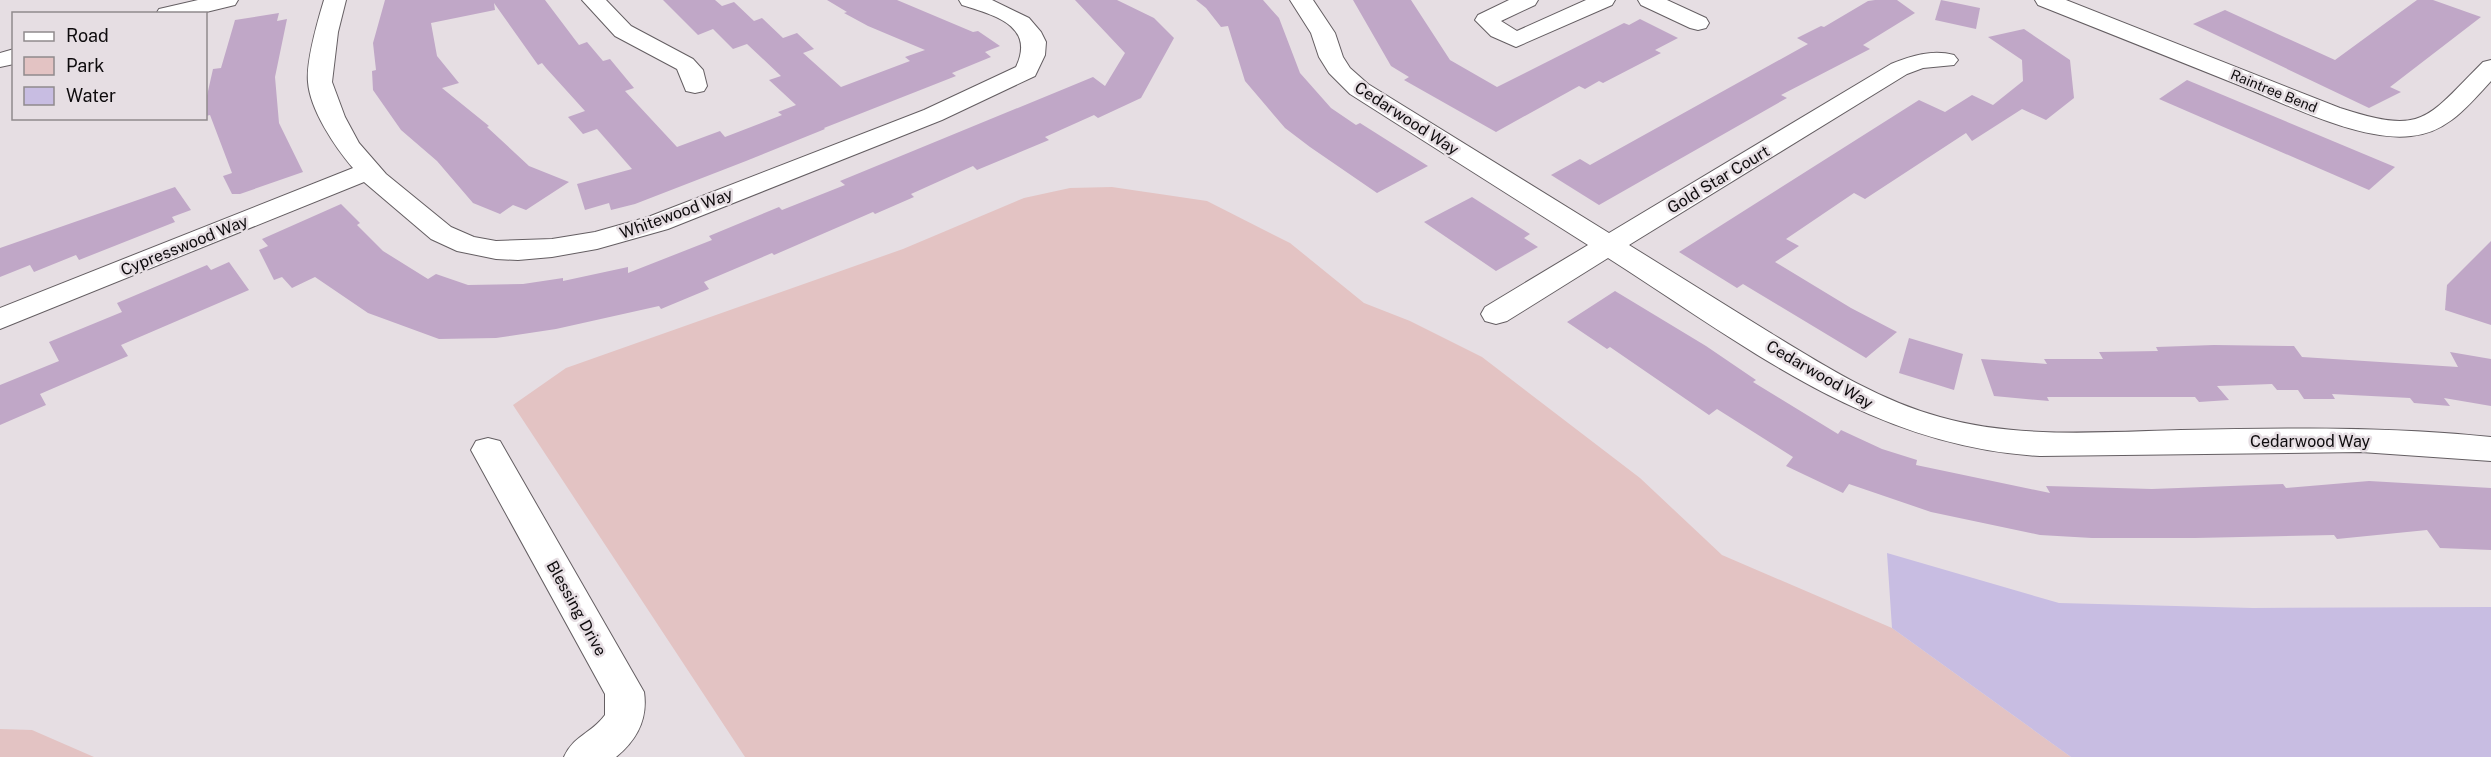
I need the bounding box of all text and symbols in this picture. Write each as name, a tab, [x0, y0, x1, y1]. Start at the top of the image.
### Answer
legend	[12, 12, 207, 120]
text: Road	[66, 25, 109, 46]
text: Park	[66, 55, 104, 76]
street label: Raintree Bend	[2228, 66, 2320, 116]
street label: Cedarwood Way	[1351, 78, 1463, 159]
text: Water	[66, 85, 116, 106]
street label: Gold Star Court	[1664, 141, 1773, 217]
street label: Whitewood Way	[617, 184, 736, 243]
street label: Cypresswood Way	[118, 211, 251, 280]
street label: Cedarwood Way	[1763, 336, 1877, 413]
street label: Cedarwood Way	[2250, 432, 2370, 451]
street label: Blessing Drive	[543, 557, 611, 659]

